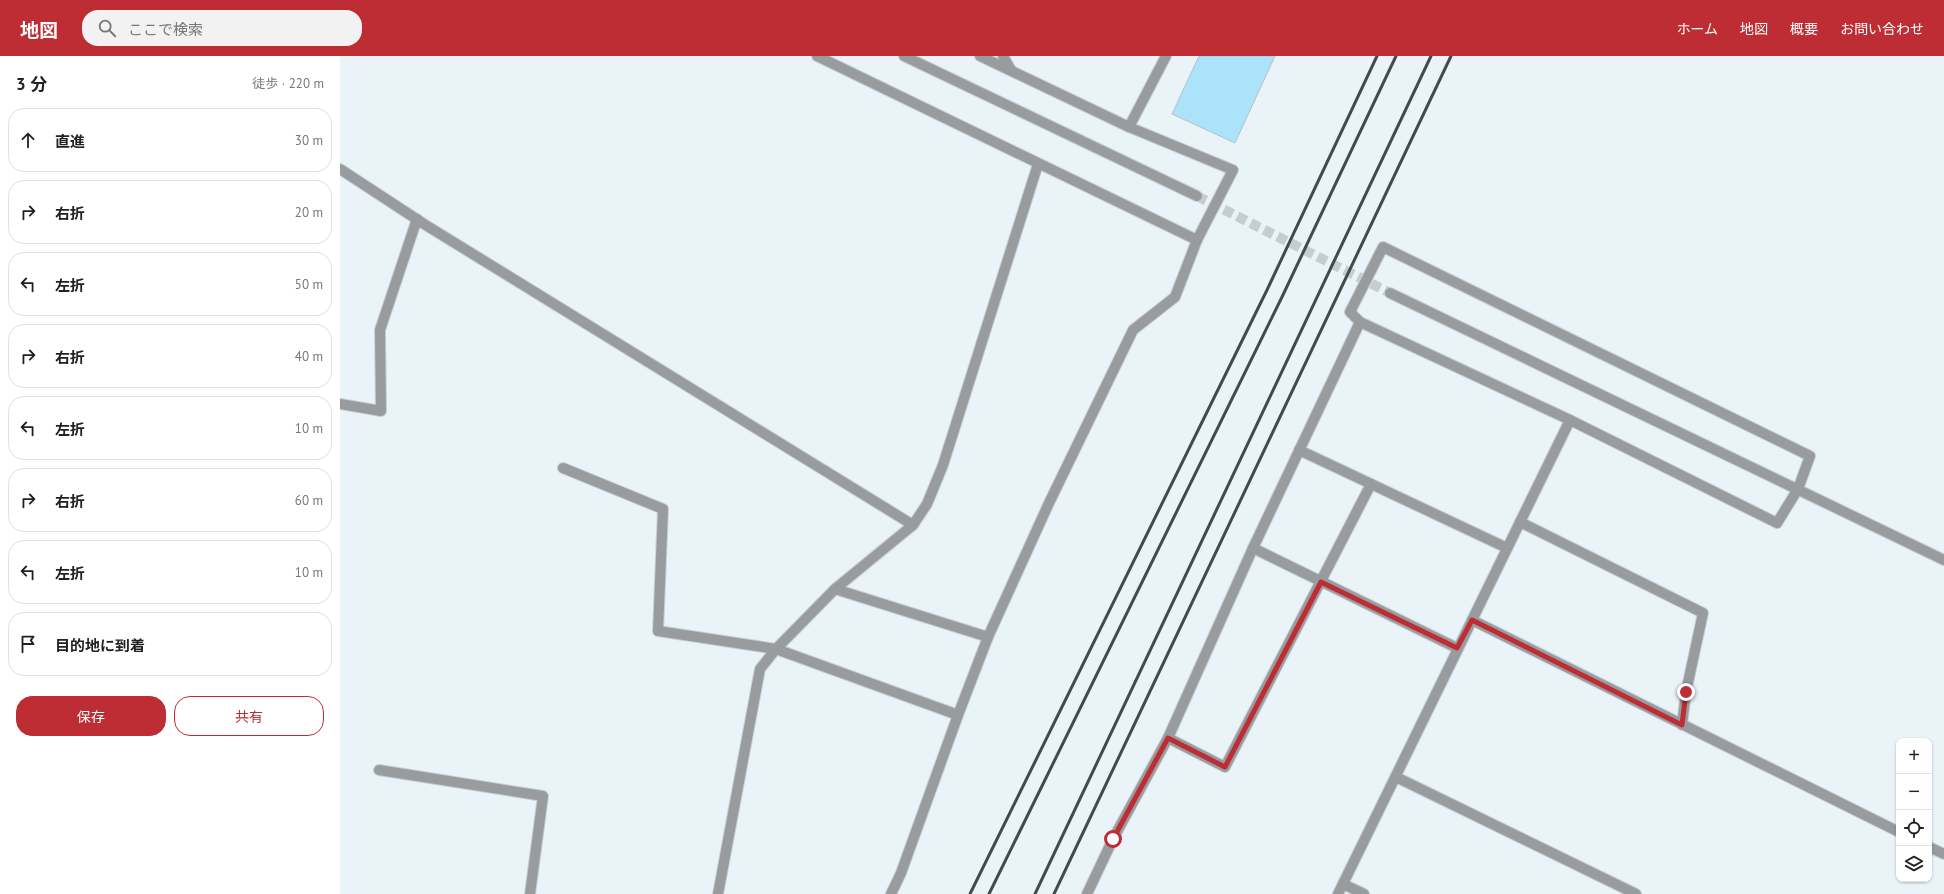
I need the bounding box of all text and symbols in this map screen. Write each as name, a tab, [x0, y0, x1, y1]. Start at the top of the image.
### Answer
search box	[82, 10, 362, 46]
icon: search	[96, 17, 118, 39]
text: 地図	[20, 18, 58, 42]
text: ここで検索	[128, 20, 203, 39]
text: ホーム	[1676, 20, 1718, 38]
text: 地図	[1740, 20, 1768, 38]
text: 概要	[1790, 20, 1818, 38]
text: お問い合わせ	[1840, 20, 1924, 38]
text: 3 分	[16, 73, 47, 95]
text: 徒歩 · 220 m	[252, 75, 324, 92]
icon: ahead	[17, 129, 39, 151]
text: 直進	[55, 132, 85, 151]
text: 30 m	[295, 132, 323, 149]
icon: right	[17, 201, 39, 223]
text: 右折	[55, 204, 85, 223]
text: 20 m	[295, 204, 323, 221]
icon: left	[17, 273, 39, 295]
text: 左折	[55, 276, 85, 295]
text: 50 m	[295, 276, 323, 293]
icon: right	[17, 345, 39, 367]
text: 右折	[55, 348, 85, 367]
text: 40 m	[295, 348, 323, 365]
icon: left	[17, 417, 39, 439]
text: 左折	[55, 420, 85, 439]
text: 10 m	[295, 420, 323, 437]
icon: right	[17, 489, 39, 511]
text: 右折	[55, 492, 85, 511]
text: 60 m	[295, 492, 323, 509]
icon: left	[17, 561, 39, 583]
text: 左折	[55, 564, 85, 583]
text: 10 m	[295, 564, 323, 581]
icon: arrive	[17, 633, 39, 655]
text: 目的地に到着	[55, 636, 145, 655]
route end	[1677, 683, 1695, 701]
button: 保存	[16, 696, 166, 736]
button: 共有	[174, 696, 324, 736]
map controls	[1896, 738, 1932, 882]
button: +	[1896, 738, 1932, 774]
button: −	[1896, 774, 1932, 810]
button: locate	[1896, 810, 1932, 846]
route start	[1104, 830, 1122, 848]
button: layers	[1896, 846, 1932, 882]

